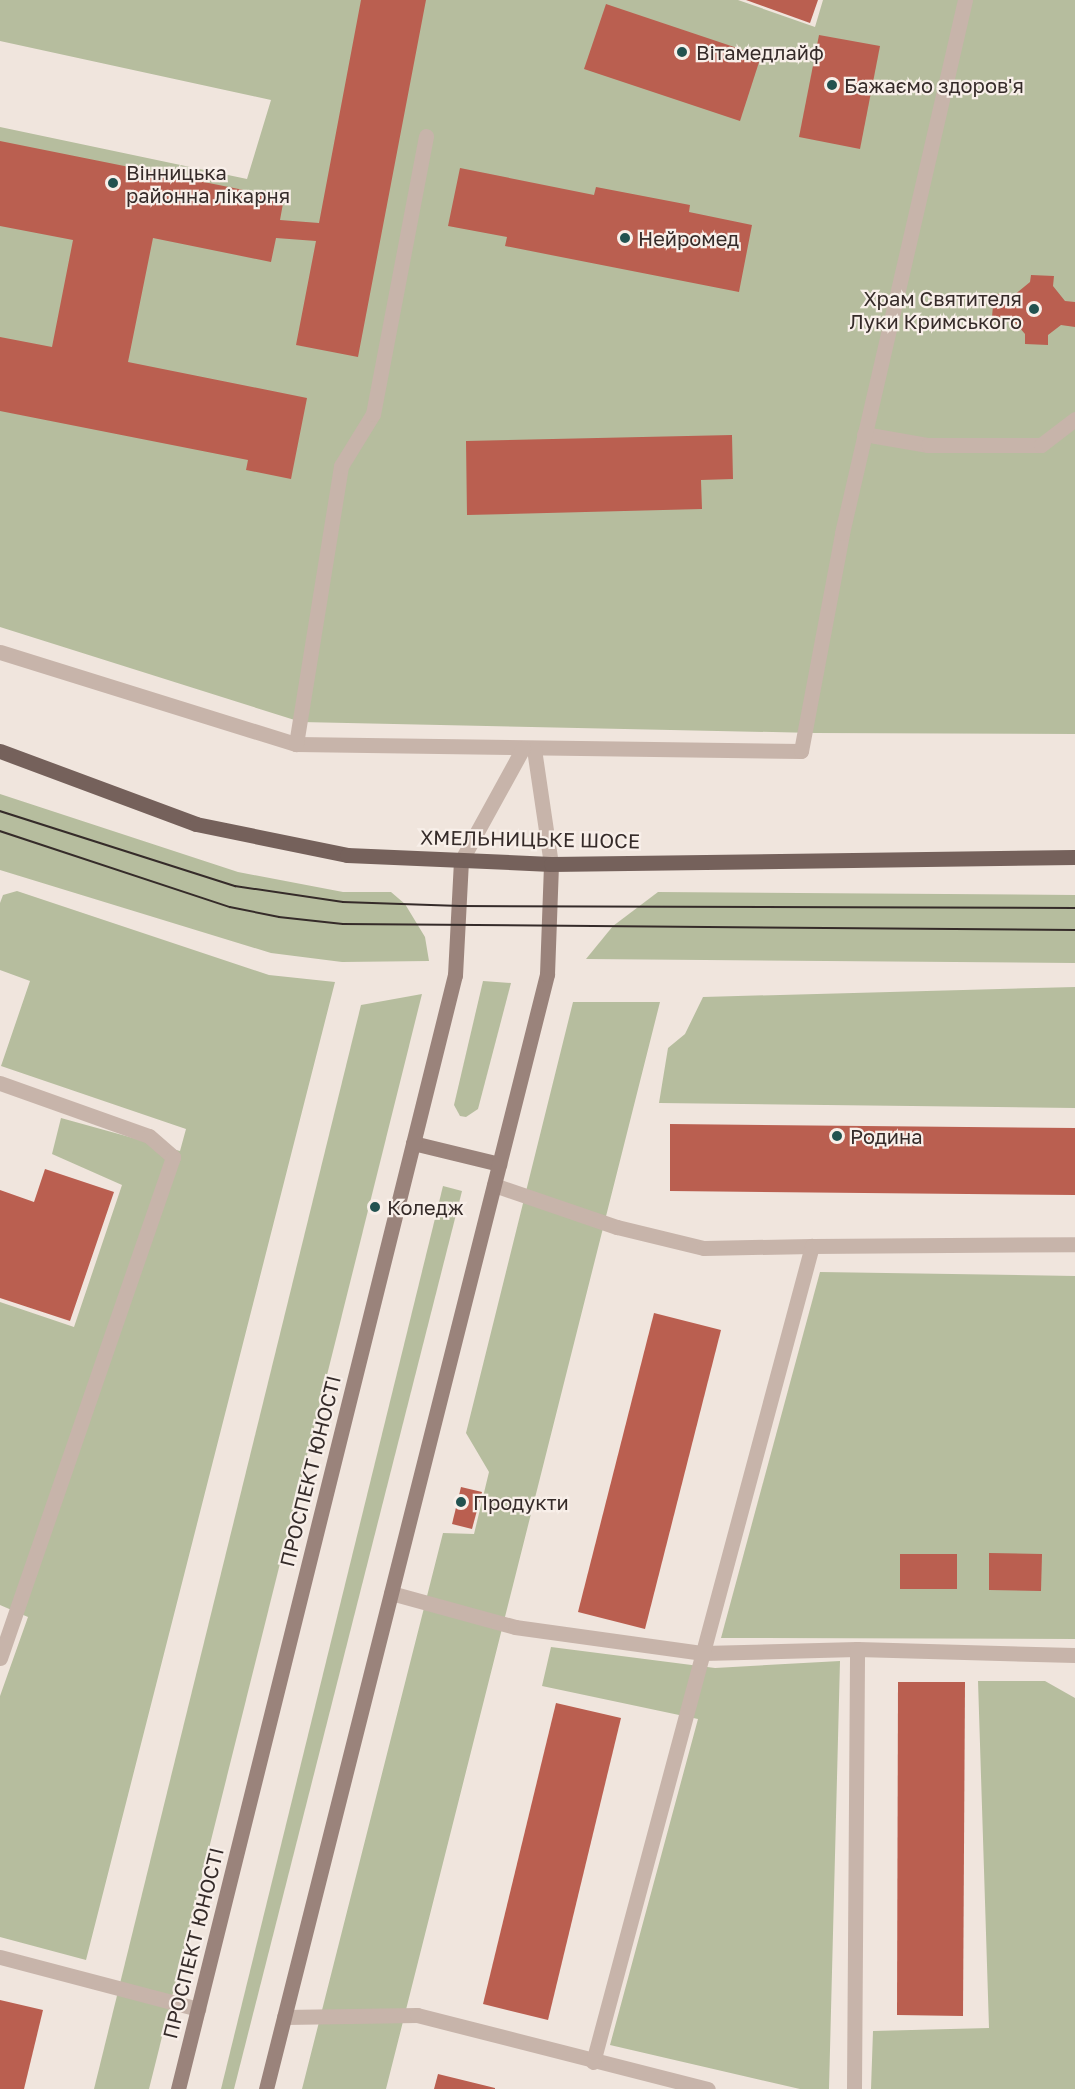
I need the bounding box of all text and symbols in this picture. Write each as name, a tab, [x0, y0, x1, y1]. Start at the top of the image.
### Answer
place label: Вітамедлайф	[696, 40, 824, 64]
marker: Вітамедлайф	[673, 43, 691, 61]
place label: Бажаємо здоров'я	[844, 73, 1024, 97]
marker: Бажаємо здоров'я	[825, 78, 839, 92]
place label: Вінницька районна лікарня	[126, 160, 290, 207]
marker: Вінницька районна лікарня	[104, 174, 122, 192]
place label: Нейромед	[638, 226, 739, 250]
marker: Нейромед	[616, 229, 634, 247]
place label: Храм Святителя Луки Кримського	[849, 286, 1022, 333]
marker: Храм Святителя Луки Кримського	[1027, 302, 1041, 316]
street label: ХМЕЛЬНИЦЬКЕ ШОСЕ	[420, 825, 640, 853]
place label: Родина	[850, 1124, 922, 1148]
marker: Родина	[828, 1127, 846, 1145]
place label: Коледж	[387, 1195, 464, 1219]
marker: Коледж	[368, 1200, 382, 1214]
street label: ПРОСПЕКТ ЮНОСТІ	[275, 1373, 345, 1569]
place label: Продукти	[473, 1490, 569, 1514]
marker: Продукти	[454, 1495, 468, 1509]
street label: ПРОСПЕКТ ЮНОСТІ	[158, 1845, 228, 2041]

